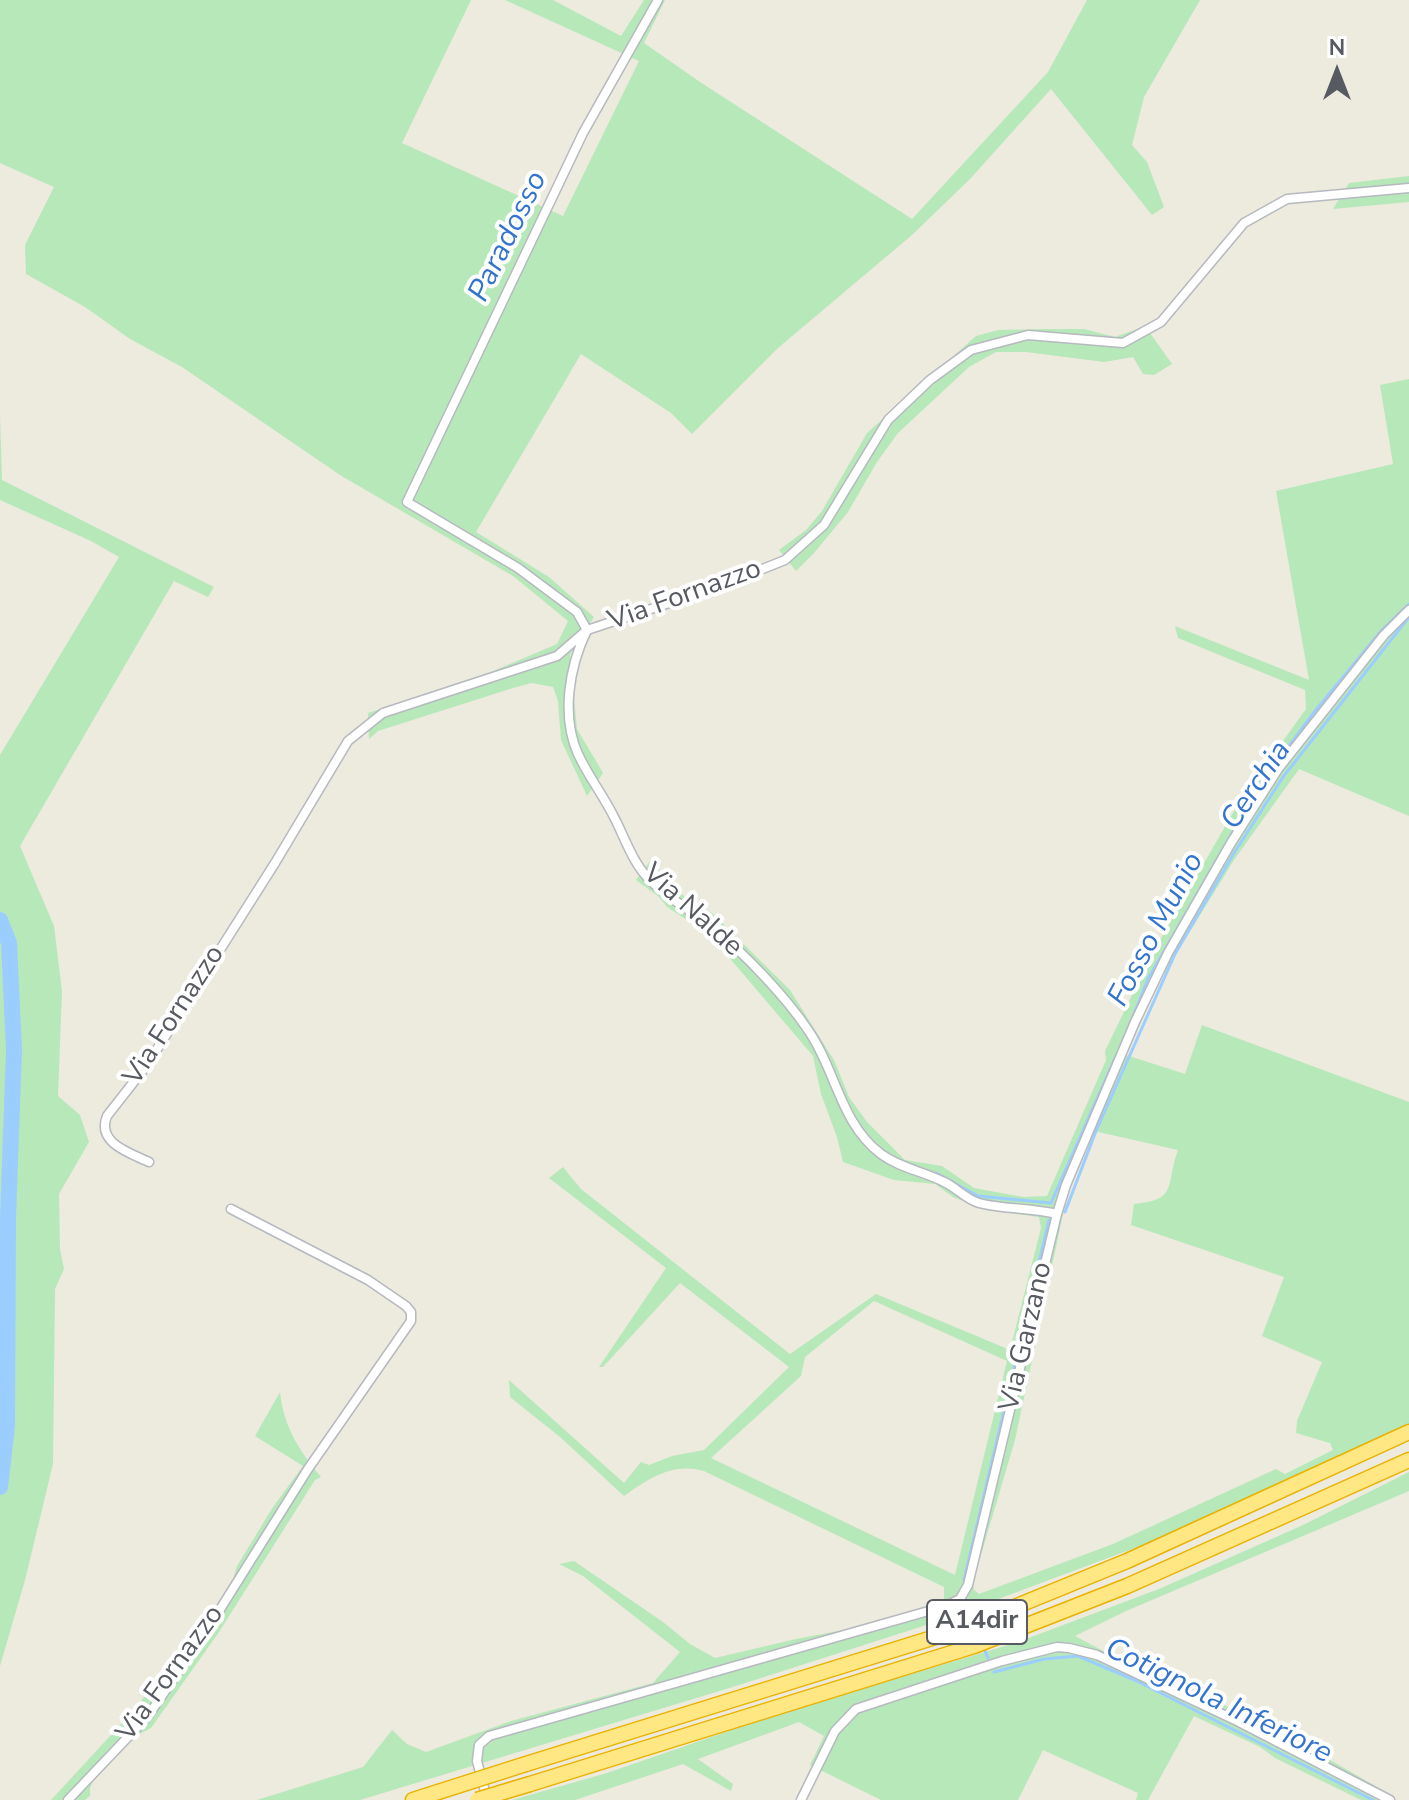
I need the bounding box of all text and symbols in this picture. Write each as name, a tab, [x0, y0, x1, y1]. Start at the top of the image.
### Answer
north arrow	[1297, 32, 1377, 112]
text: N	[1329, 33, 1345, 63]
water label: Paradosso	[462, 166, 556, 308]
street label: Via Fornazzo	[604, 553, 766, 639]
water label: Cerchia	[1214, 735, 1300, 837]
water label: Fosso Munio	[1101, 847, 1213, 1013]
street label: Via Nalde	[635, 857, 749, 965]
street label: Via Fornazzo	[117, 940, 233, 1092]
street label: Via Garzano	[994, 1259, 1060, 1415]
street label: Via Fornazzo	[110, 1599, 232, 1749]
road number: A14dir	[927, 1600, 1027, 1644]
water label: Cotignola Inferiore	[1099, 1631, 1337, 1773]

